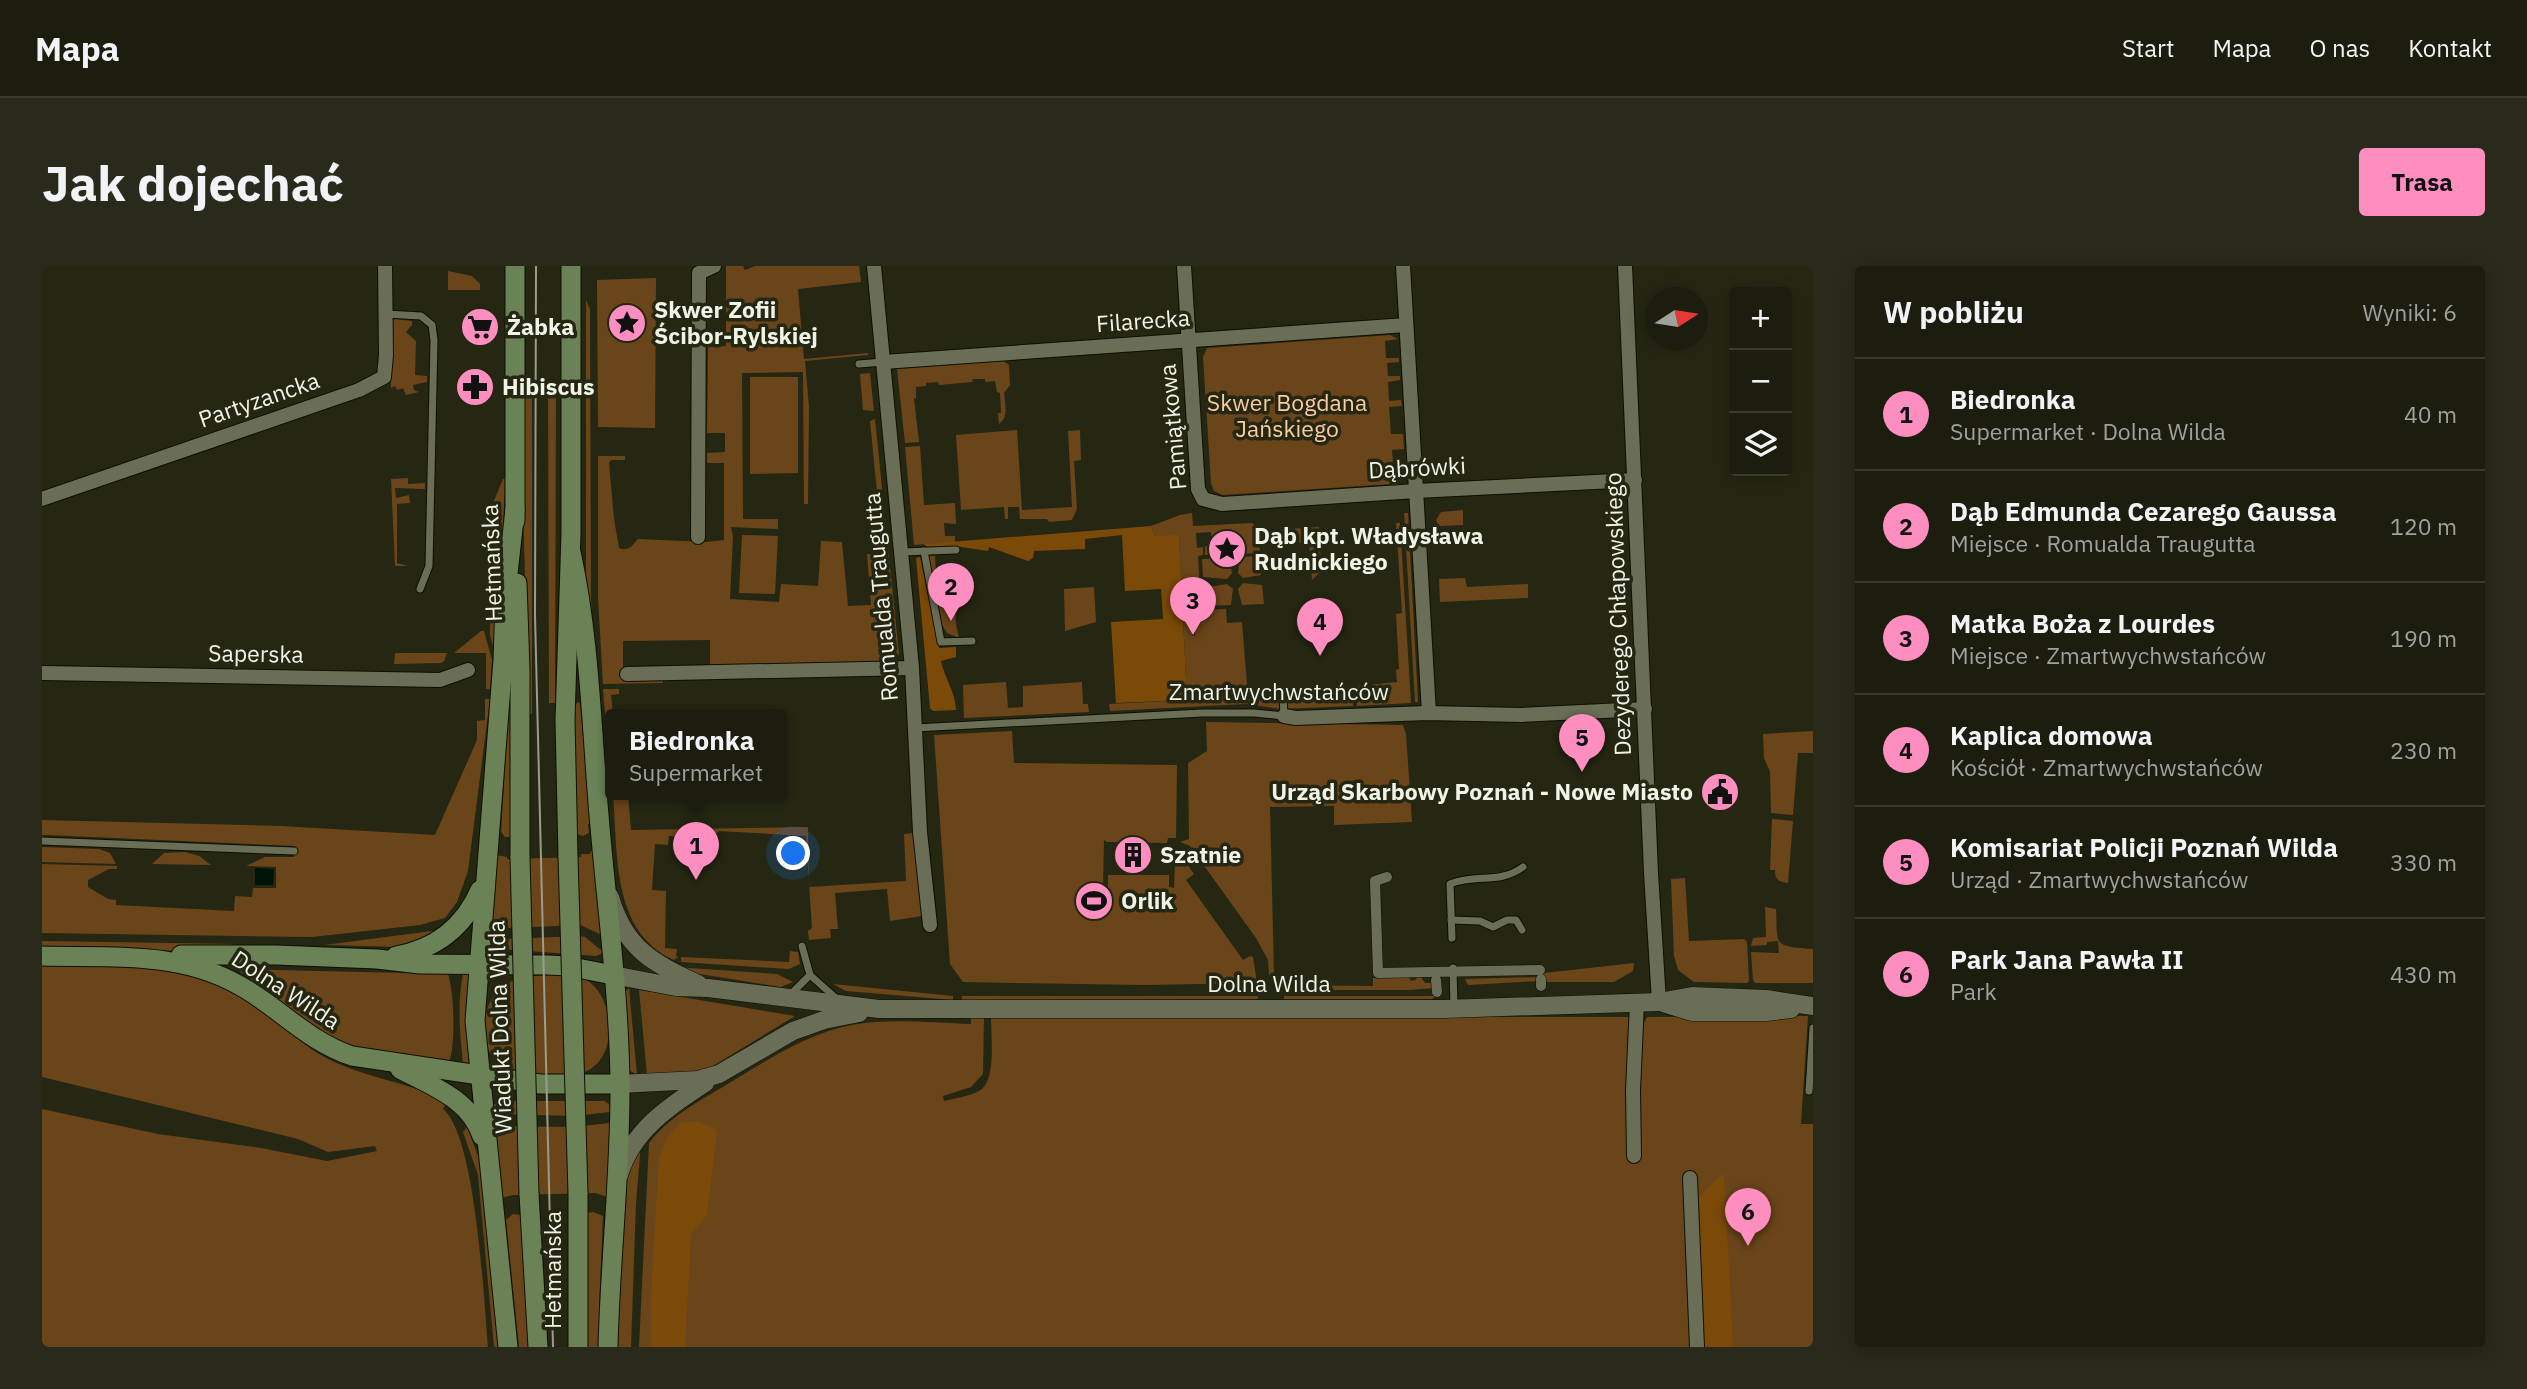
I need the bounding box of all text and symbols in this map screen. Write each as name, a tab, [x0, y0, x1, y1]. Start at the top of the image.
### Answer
text: Mapa	[35, 27, 120, 70]
text: Start	[2122, 32, 2174, 64]
text: Mapa	[2212, 32, 2271, 64]
text: O nas	[2309, 32, 2370, 64]
text: Kontakt	[2408, 32, 2492, 64]
button: Trasa	[2359, 148, 2485, 216]
text: Jak dojechać	[42, 151, 344, 214]
north arrow	[1645, 287, 1708, 350]
map controls	[1729, 287, 1792, 476]
button: +	[1729, 287, 1792, 350]
text: W pobliżu	[1883, 292, 2024, 331]
place label: Skwer Zofii Ścibor-Rylskiej	[654, 294, 818, 350]
text: Wyniki: 6	[2362, 297, 2457, 327]
place icon: Skwer Zofii Ścibor-Rylskiej	[606, 302, 648, 344]
street label: Filarecka	[1095, 302, 1191, 338]
supermarket icon: Żabka	[459, 306, 501, 348]
place label: Żabka	[507, 311, 574, 341]
button: −	[1729, 350, 1792, 413]
street label: Pamiątkowa	[1152, 363, 1192, 491]
street label: Partyzancka	[194, 364, 323, 434]
pharmacy icon: Hibiscus	[454, 366, 496, 408]
place label: Hibiscus	[502, 371, 595, 401]
text: Biedronka	[1950, 382, 2076, 416]
park label: Skwer Bogdana Jańskiego	[1207, 387, 1367, 443]
text: 1	[1899, 399, 1913, 429]
text: 40 m	[2404, 399, 2457, 429]
button: layers	[1729, 413, 1792, 476]
text: Supermarket · Dolna Wilda	[1950, 416, 2226, 446]
street label: Dąbrówki	[1367, 449, 1467, 485]
street label: Dezyderego Chłapowskiego	[1597, 472, 1637, 756]
street label: Romualda Traugutta	[856, 492, 904, 703]
text: Dąb Edmunda Cezarego Gaussa	[1950, 494, 2337, 528]
street label: Hetmańska	[474, 504, 508, 622]
text: 2	[1899, 511, 1913, 541]
text: 120 m	[2390, 511, 2457, 541]
place label: Dąb kpt. Władysława Rudnickiego	[1254, 520, 1484, 576]
place icon: Dąb kpt. Władysława Rudnickiego	[1206, 528, 1248, 570]
text: Miejsce · Romualda Traugutta	[1950, 528, 2256, 558]
pin: 2	[928, 563, 974, 621]
pin: 3	[1170, 577, 1216, 635]
pin: 4	[1297, 598, 1343, 656]
text: Matka Boża z Lourdes	[1950, 606, 2215, 640]
text: 3	[1899, 623, 1913, 653]
text: 190 m	[2390, 623, 2457, 653]
street label: Saperska	[208, 637, 304, 669]
text: Miejsce · Zmartwychwstańców	[1950, 640, 2266, 670]
street label: Zmartwychwstańców	[1169, 676, 1389, 706]
popup	[605, 709, 787, 800]
pin: 5	[1559, 714, 1605, 772]
text: Kaplica domowa	[1950, 718, 2153, 752]
text: Biedronka	[629, 723, 754, 757]
text: 4	[1899, 735, 1913, 765]
text: 230 m	[2390, 735, 2457, 765]
text: Kościół · Zmartwychwstańców	[1950, 752, 2263, 782]
text: Supermarket	[629, 757, 763, 787]
public building icon: Urząd Skarbowy Poznań - Nowe Miasto	[1699, 771, 1741, 813]
place label: Urząd Skarbowy Poznań - Nowe Miasto	[1271, 776, 1693, 806]
pin: 1	[673, 822, 719, 880]
text: Komisariat Policji Poznań Wilda	[1950, 830, 2338, 864]
building icon: Szatnie	[1112, 834, 1154, 876]
your location	[776, 836, 810, 870]
place label: Szatnie	[1160, 839, 1241, 869]
text: 5	[1899, 847, 1913, 877]
text: 330 m	[2390, 847, 2457, 877]
text: Urząd · Zmartwychwstańców	[1950, 864, 2248, 894]
sports icon: Orlik	[1073, 880, 1115, 922]
place label: Orlik	[1121, 885, 1174, 915]
street label: Wiadukt Dolna Wilda	[480, 920, 518, 1134]
text: Park Jana Pawła II	[1950, 942, 2184, 976]
street label: Dolna Wilda	[227, 943, 346, 1035]
text: 6	[1899, 959, 1913, 989]
text: 430 m	[2390, 959, 2457, 989]
street label: Dolna Wilda	[1207, 968, 1331, 998]
text: Park	[1950, 976, 1997, 1006]
pin: 6	[1725, 1188, 1771, 1246]
street label: Hetmańska	[537, 1211, 567, 1329]

